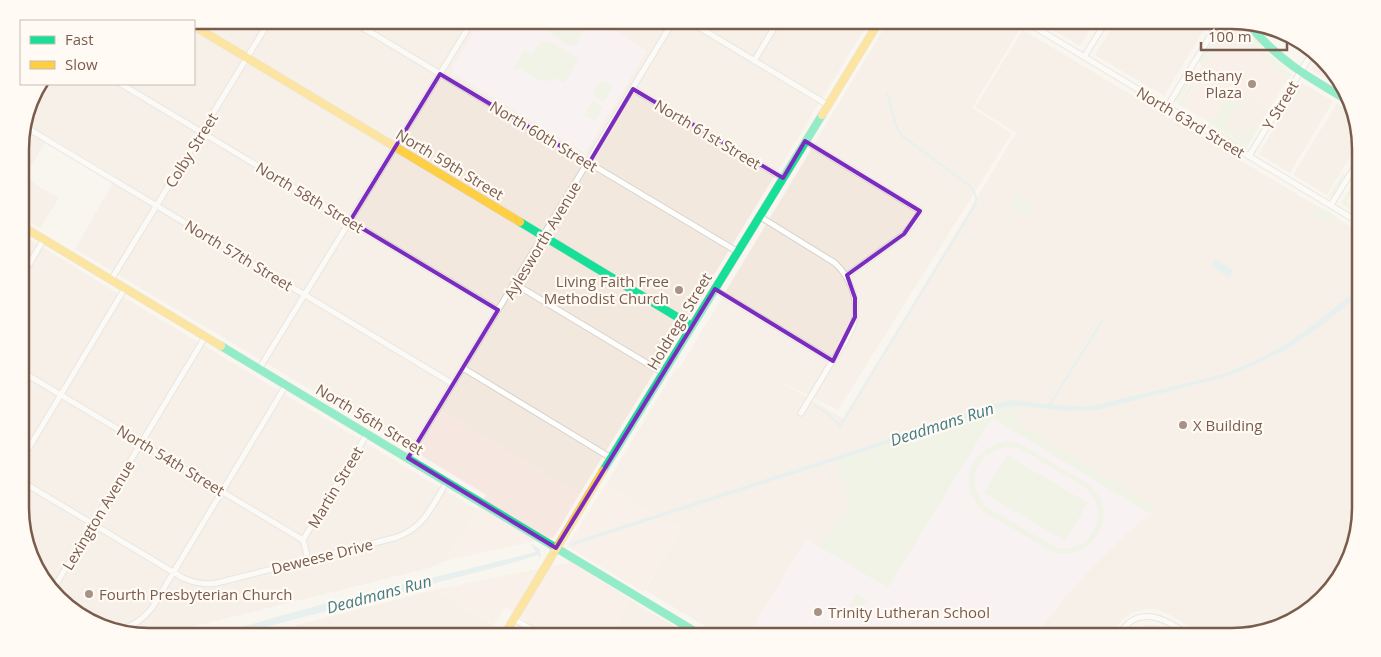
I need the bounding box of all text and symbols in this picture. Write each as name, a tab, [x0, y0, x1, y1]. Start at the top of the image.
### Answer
legend	[20, 20, 195, 85]
scale bar	[1201, 20, 1287, 52]
text: 100 m	[1208, 26, 1252, 46]
text: Fast	[65, 29, 94, 49]
text: Slow	[65, 54, 98, 74]
place label: Bethany Plaza	[1184, 65, 1242, 102]
street label: Y Street	[1257, 77, 1303, 133]
marker: Bethany Plaza	[1246, 78, 1258, 90]
street label: North 63rd Street	[1133, 82, 1249, 162]
street label: North 61st Street	[651, 94, 765, 174]
street label: North 60th Street	[486, 96, 602, 176]
street label: Colby Street	[160, 109, 222, 191]
street label: North 59th Street	[392, 124, 508, 204]
street label: North 58th Street	[252, 157, 368, 237]
street label: Aylesworth Avenue	[499, 177, 585, 303]
street label: North 57th Street	[181, 215, 297, 295]
street label: Holdrege Street	[642, 269, 716, 373]
place label: Living Faith Free Methodist Church	[544, 271, 669, 308]
marker: Living Faith Free Methodist Church	[673, 284, 685, 296]
street label: North 56th Street	[312, 379, 428, 459]
water label: Deadmans Run	[887, 397, 997, 451]
place label: X Building	[1193, 415, 1262, 435]
marker: X Building	[1177, 419, 1189, 431]
street label: North 54th Street	[113, 420, 229, 500]
street label: Martin Street	[303, 442, 367, 532]
street label: Lexington Avenue	[57, 456, 139, 574]
street label: Deweese Drive	[269, 534, 375, 578]
water label: Deadmans Run	[324, 569, 434, 619]
place label: Fourth Presbyterian Church	[99, 584, 292, 604]
marker: Fourth Presbyterian Church	[83, 588, 95, 600]
place label: Trinity Lutheran School	[828, 602, 990, 622]
marker: Trinity Lutheran School	[812, 606, 824, 618]

